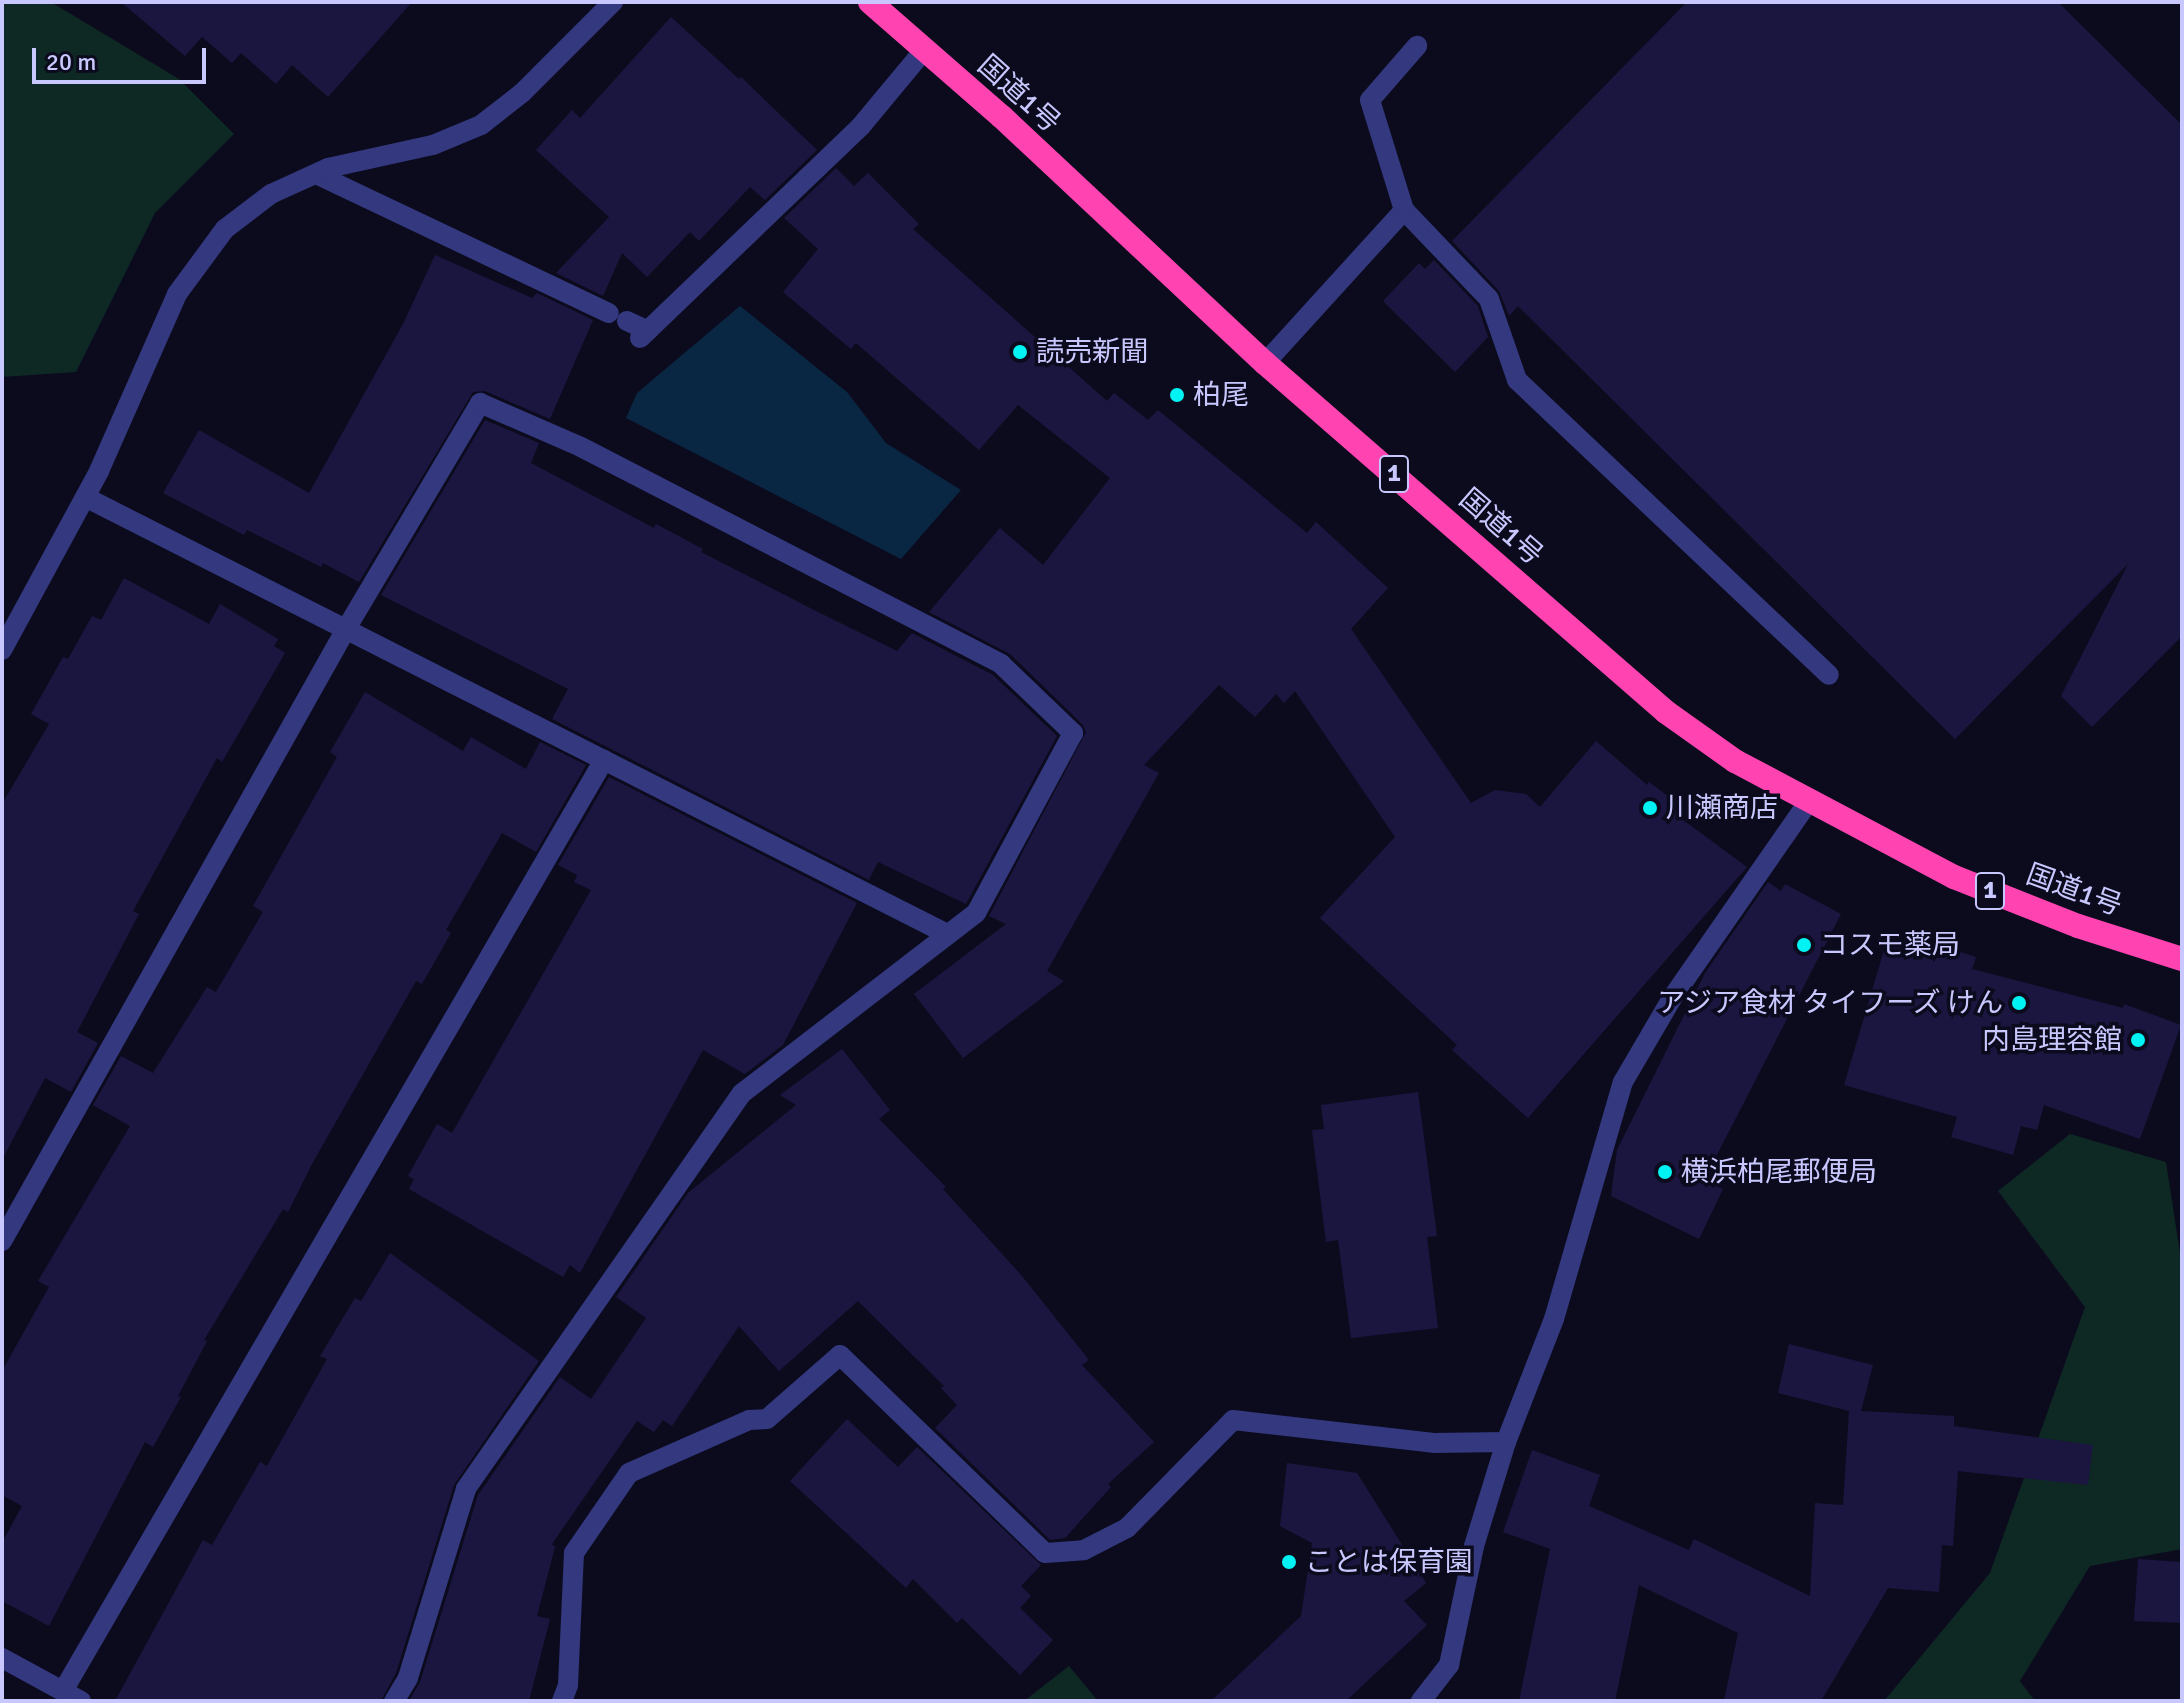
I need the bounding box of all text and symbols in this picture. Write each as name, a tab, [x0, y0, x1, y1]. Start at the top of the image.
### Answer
scale bar	[36, 32, 210, 82]
text: 20 m	[46, 47, 96, 77]
street label: 国道1号	[971, 48, 1067, 140]
place label: 読売新聞	[1036, 335, 1148, 369]
marker: 読売新聞	[1011, 343, 1029, 361]
place label: 柏尾	[1193, 378, 1249, 412]
marker: 柏尾	[1168, 386, 1186, 404]
road number: 1	[1378, 452, 1410, 496]
street label: 国道1号	[1453, 482, 1549, 572]
place label: 川瀬商店	[1666, 791, 1778, 825]
marker: 川瀬商店	[1641, 799, 1659, 817]
street label: 国道1号	[2022, 857, 2126, 923]
road number: 1	[1974, 869, 2006, 913]
place label: コスモ薬局	[1820, 928, 1960, 962]
marker: コスモ薬局	[1795, 936, 1813, 954]
place label: アジア食材 タイフーズ けん	[1655, 986, 2003, 1020]
marker: アジア食材 タイフーズ けん	[2010, 994, 2028, 1012]
place label: 内島理容館	[1982, 1023, 2122, 1057]
marker: 内島理容館	[2129, 1031, 2147, 1049]
place label: 横浜柏尾郵便局	[1681, 1155, 1877, 1189]
marker: 横浜柏尾郵便局	[1656, 1163, 1674, 1181]
place label: ことは保育園	[1305, 1545, 1473, 1579]
marker: ことは保育園	[1280, 1553, 1298, 1571]

